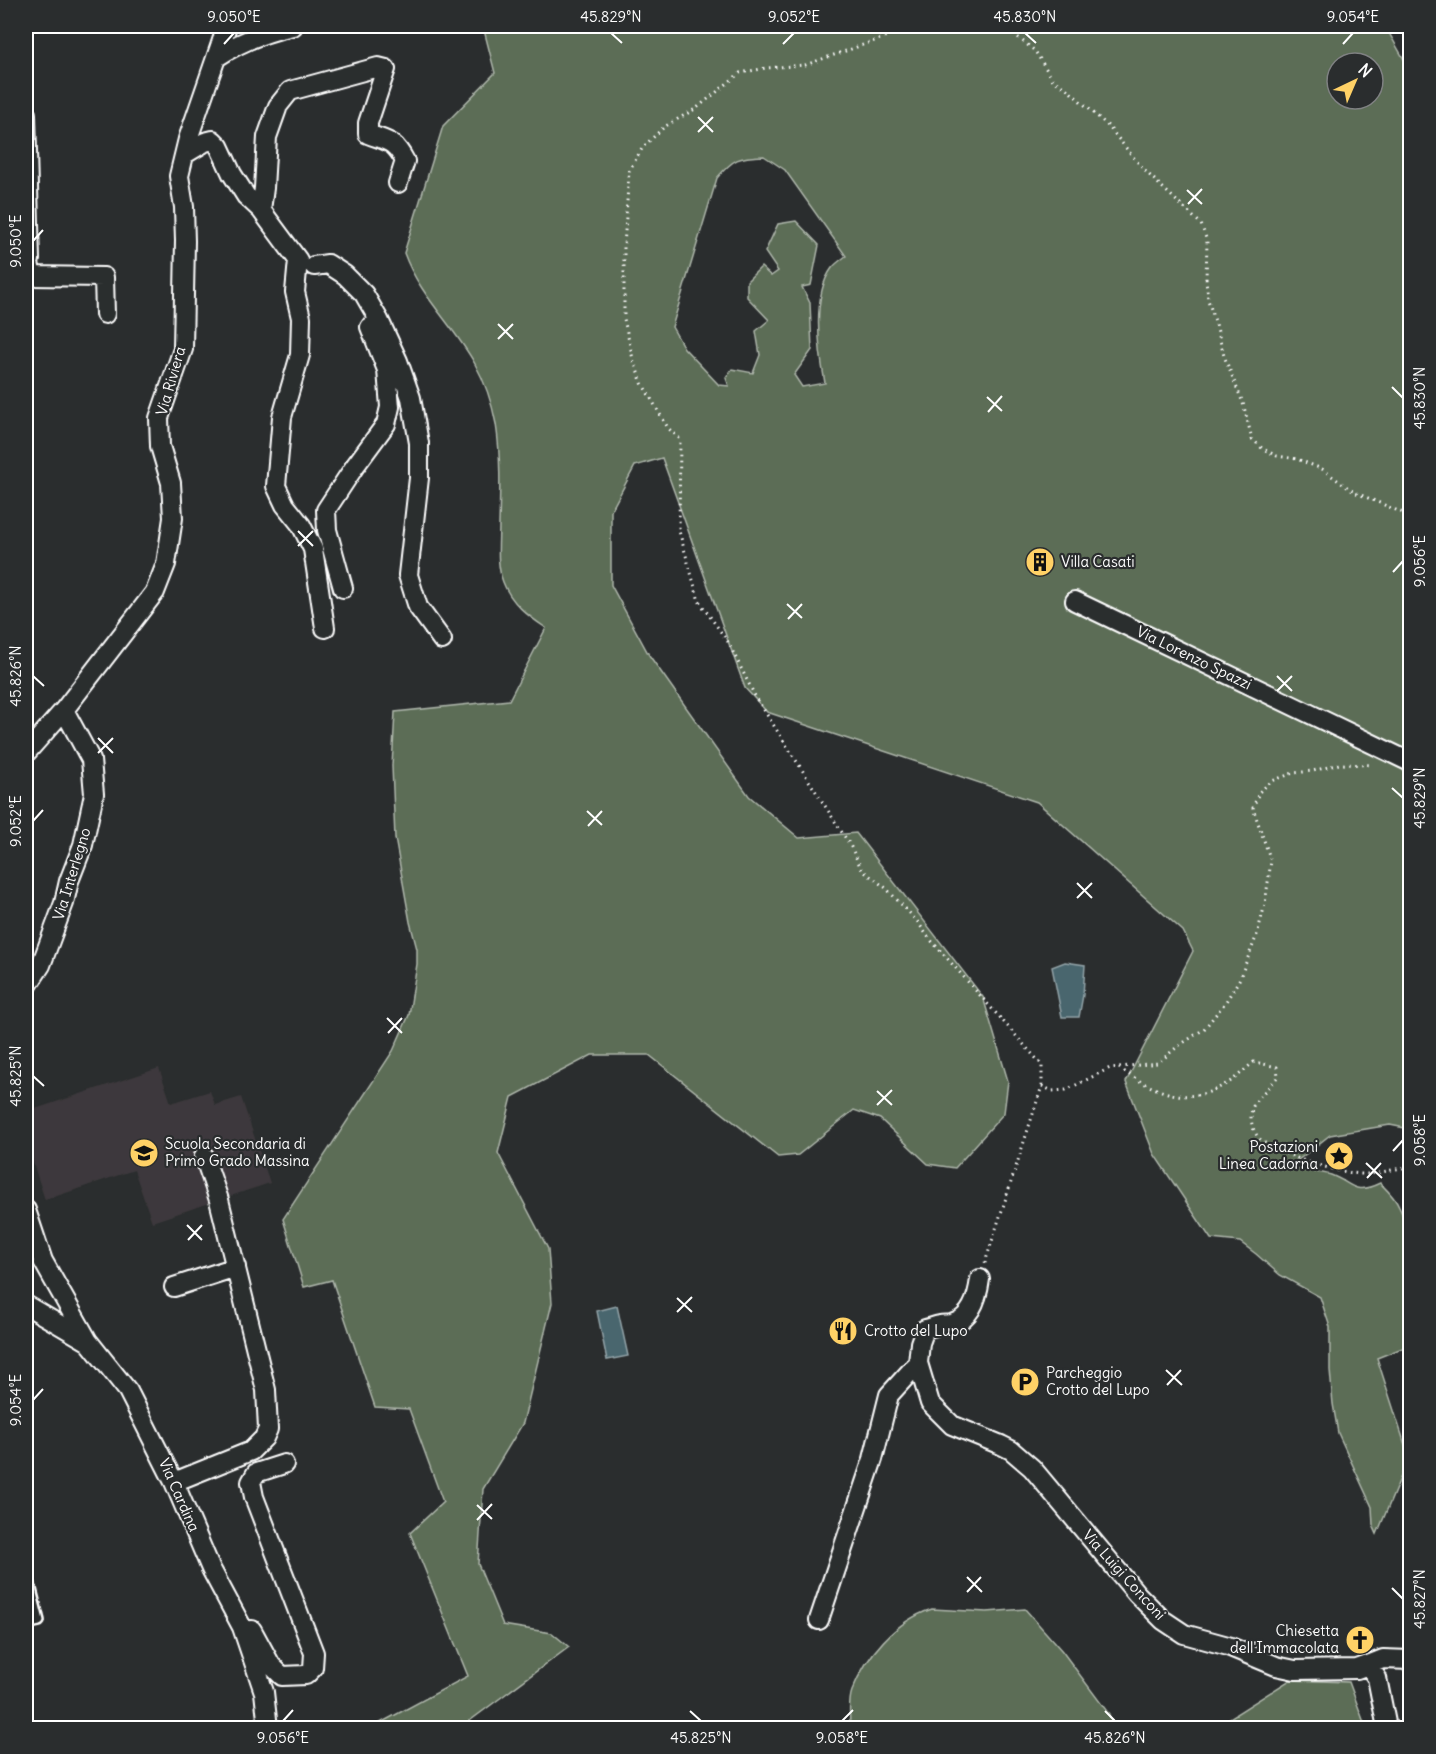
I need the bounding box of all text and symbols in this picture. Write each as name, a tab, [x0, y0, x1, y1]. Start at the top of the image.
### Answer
text: 9.050°E	[207, 7, 261, 26]
text: 45.829°N	[580, 7, 642, 26]
text: 9.052°E	[768, 7, 820, 26]
text: 45.830°N	[994, 7, 1056, 26]
text: 9.054°E	[1327, 7, 1379, 26]
north arrow	[1325, 51, 1385, 111]
text: N	[1354, 59, 1376, 81]
text: 9.050°E	[6, 214, 25, 268]
street label: Via Riviera	[152, 344, 190, 418]
text: 45.830°N	[1410, 367, 1429, 429]
text: 9.056°E	[1410, 535, 1429, 587]
building icon: Villa Casati	[1024, 546, 1056, 578]
place label: Villa Casati	[1061, 552, 1135, 571]
street label: Via Lorenzo Spazzi	[1133, 621, 1255, 694]
text: 45.826°N	[6, 645, 25, 707]
text: 45.829°N	[1410, 767, 1429, 829]
text: 9.052°E	[6, 795, 25, 847]
street label: Via Interlegno	[48, 825, 95, 922]
text: 45.825°N	[6, 1045, 25, 1107]
text: 9.058°E	[1410, 1114, 1429, 1166]
place label: Scuola Secondaria di Primo Grado Massina	[165, 1134, 310, 1170]
school or university icon: Scuola Secondaria di Primo Grado Massina	[128, 1137, 160, 1169]
place label: Postazioni Linea Cadorna	[1219, 1137, 1318, 1173]
place icon: Postazioni Linea Cadorna	[1323, 1140, 1355, 1172]
restaurant icon: Crotto del Lupo	[827, 1315, 859, 1347]
place label: Crotto del Lupo	[864, 1321, 968, 1340]
place label: Parcheggio Crotto del Lupo	[1046, 1363, 1150, 1399]
parking icon: Parcheggio Crotto del Lupo	[1009, 1366, 1041, 1398]
text: 9.054°E	[6, 1374, 25, 1426]
street label: Via Cardina	[155, 1455, 204, 1535]
street label: Via Luigi Conconi	[1079, 1526, 1170, 1624]
text: 45.827°N	[1410, 1569, 1429, 1629]
place label: Chiesetta dell'Immacolata	[1230, 1621, 1339, 1657]
church icon: Chiesetta dell'Immacolata	[1344, 1624, 1376, 1656]
text: 9.056°E	[257, 1728, 309, 1747]
text: 45.825°N	[670, 1728, 732, 1747]
text: 9.058°E	[816, 1728, 868, 1747]
text: 45.826°N	[1084, 1728, 1146, 1747]

